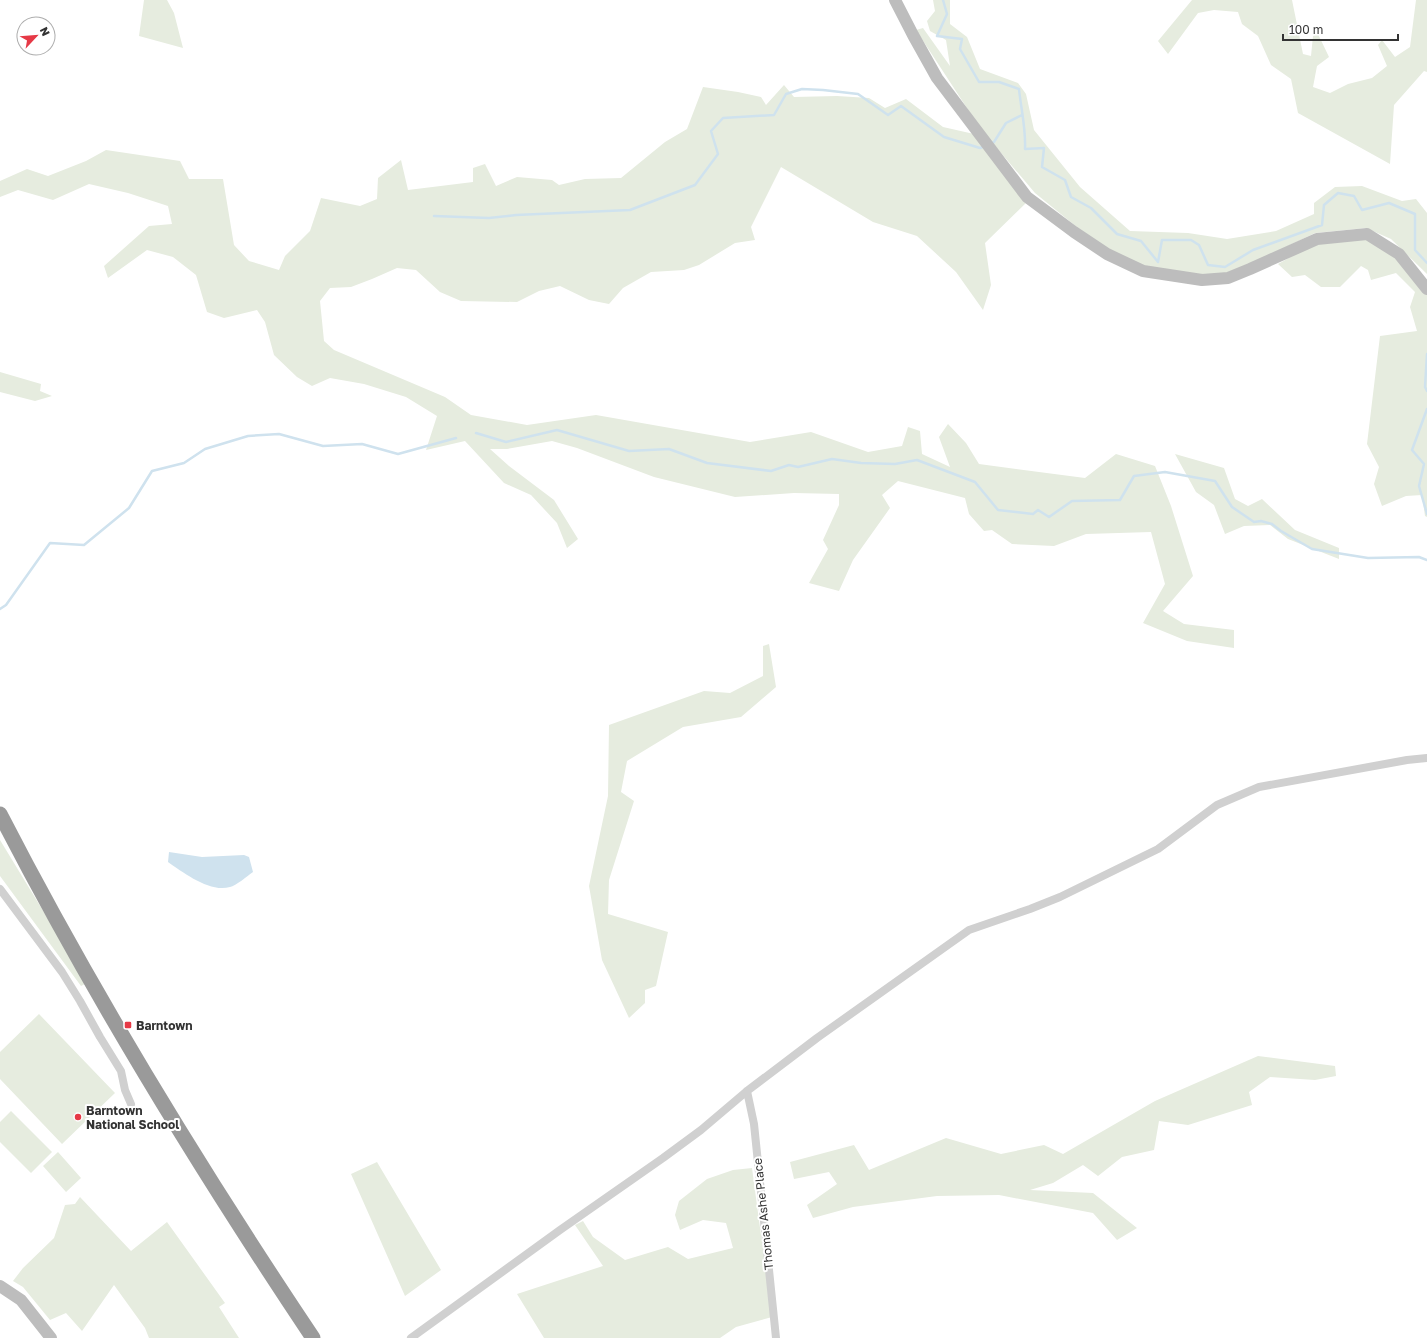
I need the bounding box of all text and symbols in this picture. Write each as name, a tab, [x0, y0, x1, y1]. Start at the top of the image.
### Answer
north arrow	[16, 16, 56, 56]
scale bar	[1283, 16, 1398, 42]
text: 100 m	[1289, 22, 1323, 37]
text: N	[38, 25, 53, 38]
place label: Barntown	[136, 1018, 193, 1033]
marker: Barntown	[123, 1020, 133, 1030]
place label: Barntown National School	[86, 1103, 179, 1132]
marker: Barntown National School	[73, 1112, 83, 1122]
street label: Thomas Ashe Place	[750, 1157, 776, 1271]

